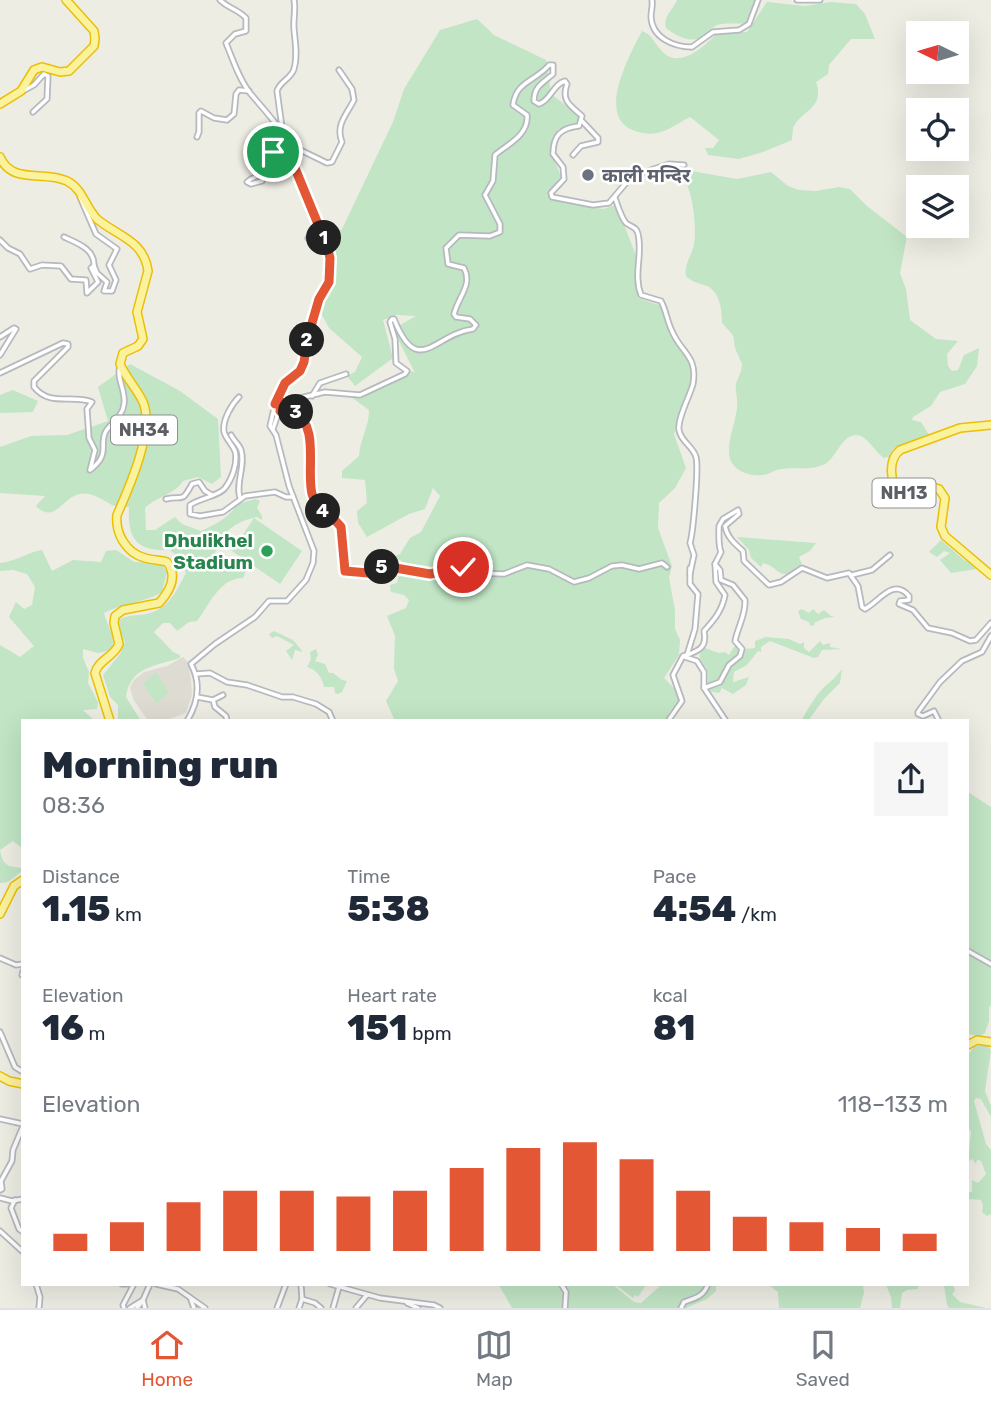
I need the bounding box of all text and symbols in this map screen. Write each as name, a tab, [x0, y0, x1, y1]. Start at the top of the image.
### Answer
north arrow	[906, 21, 970, 84]
map controls	[906, 21, 969, 238]
button: locate	[906, 98, 969, 161]
pin	[243, 122, 303, 182]
icon: arrive	[254, 133, 292, 171]
place label: काली मन्दिर	[602, 164, 691, 187]
marker: काली मन्दिर	[580, 167, 596, 183]
button: layers	[906, 175, 969, 238]
pin: 1	[306, 220, 342, 256]
text: 1	[319, 226, 328, 249]
pin: 2	[290, 322, 324, 358]
text: 2	[300, 328, 313, 351]
pin: 3	[278, 394, 314, 430]
text: 3	[289, 400, 302, 423]
road number: NH34	[111, 416, 177, 444]
road number: NH13	[872, 478, 936, 508]
pin: 4	[306, 494, 340, 528]
text: 4	[316, 499, 329, 522]
place label: Dhulikhel Stadium	[164, 529, 253, 574]
pin	[433, 537, 493, 597]
marker: Dhulikhel Stadium	[259, 543, 275, 559]
icon: check	[444, 548, 482, 586]
pin: 5	[364, 550, 400, 584]
text: 5	[375, 555, 388, 578]
text: Morning run	[42, 742, 279, 788]
button: share	[874, 742, 948, 816]
text: 08:36	[42, 791, 105, 819]
text: Distance	[42, 865, 120, 888]
text: Time	[347, 865, 390, 888]
text: Pace	[653, 865, 696, 888]
text: 1.15	[42, 888, 110, 930]
text: 5:38	[347, 888, 430, 930]
text: 4:54	[653, 888, 736, 930]
text: km	[110, 903, 142, 926]
text: /km	[736, 903, 777, 926]
text: Elevation	[42, 984, 123, 1007]
text: Heart rate	[347, 984, 437, 1007]
text: kcal	[653, 984, 688, 1007]
text: 16	[42, 1007, 84, 1049]
text: 151	[347, 1007, 407, 1049]
text: 81	[653, 1007, 695, 1049]
text: m	[84, 1022, 105, 1045]
text: bpm	[407, 1022, 452, 1045]
text: Elevation	[42, 1090, 141, 1118]
text: 118–133 m	[838, 1090, 948, 1118]
tab: Home	[141, 1326, 193, 1391]
tab: Map	[475, 1326, 513, 1391]
tab: Saved	[796, 1326, 850, 1391]

